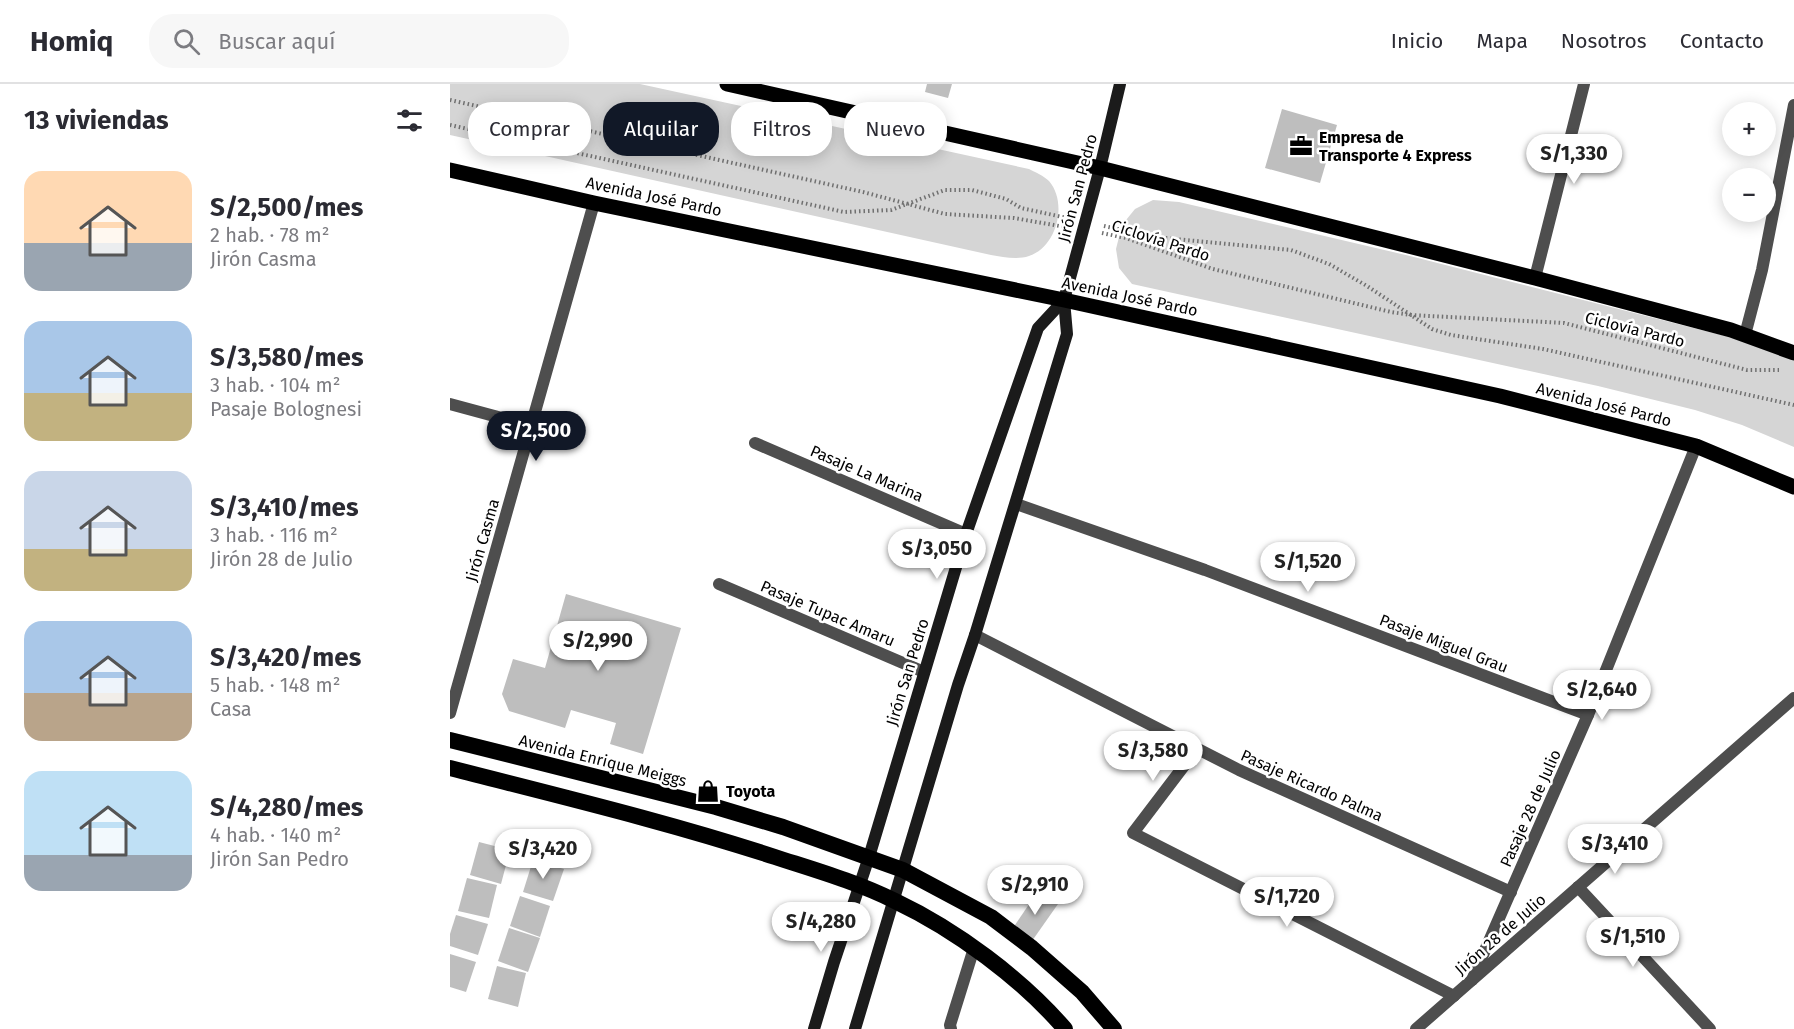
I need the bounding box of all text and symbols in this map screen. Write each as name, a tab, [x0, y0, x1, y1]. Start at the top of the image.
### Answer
search box	[149, 14, 569, 68]
text: Homiq	[30, 25, 113, 58]
icon: search	[170, 25, 203, 58]
text: Buscar aquí	[218, 28, 336, 55]
text: Inicio	[1391, 28, 1443, 54]
text: Mapa	[1476, 28, 1528, 54]
text: Nosotros	[1561, 28, 1647, 54]
text: Contacto	[1680, 28, 1764, 54]
chip: Comprar	[468, 102, 591, 156]
chip: Alquilar	[603, 102, 719, 156]
chip: Filtros	[731, 102, 832, 156]
chip: Nuevo	[844, 102, 947, 156]
map controls	[1722, 102, 1776, 222]
button: +	[1722, 102, 1776, 156]
icon: filters	[393, 104, 426, 137]
text: 13 viviendas	[24, 105, 169, 136]
place label: Empresa de Transporte 4 Express	[1319, 128, 1472, 165]
street label: Jirón San Pedro	[1054, 132, 1101, 244]
office icon: Empresa de Transporte 4 Express	[1288, 133, 1314, 159]
pin: S/1,330	[1519, 134, 1629, 185]
text: S/1,330	[1540, 141, 1608, 165]
button: −	[1722, 168, 1776, 222]
street label: Avenida José Pardo	[584, 173, 724, 220]
text: S/2,500/mes	[210, 192, 363, 223]
icon: home	[72, 195, 144, 267]
street label: Ciclovía Pardo	[1109, 216, 1212, 265]
text: 2 hab. · 78 m²	[210, 223, 330, 247]
text: Jirón Casma	[210, 247, 317, 271]
street label: Avenida José Pardo	[1060, 273, 1200, 320]
street label: Ciclovía Pardo	[1583, 308, 1687, 351]
text: S/3,580/mes	[210, 342, 364, 373]
icon: home	[72, 345, 144, 417]
text: 3 hab. · 104 m²	[210, 373, 341, 397]
street label: Avenida José Pardo	[1534, 379, 1673, 430]
text: Pasaje Bolognesi	[210, 397, 362, 421]
pin: S/2,500	[481, 411, 591, 462]
text: S/2,500	[501, 418, 571, 442]
street label: Pasaje La Marina	[807, 441, 926, 506]
text: S/3,410/mes	[210, 492, 359, 523]
icon: home	[72, 495, 144, 567]
street label: Jirón Casma	[462, 497, 503, 584]
text: 3 hab. · 116 m²	[210, 523, 338, 547]
pin: S/3,050	[882, 529, 992, 580]
text: S/3,050	[902, 536, 972, 560]
pin: S/1,520	[1253, 542, 1363, 593]
text: Jirón 28 de Julio	[210, 547, 353, 571]
text: S/1,520	[1274, 549, 1342, 573]
street label: Pasaje Tupac Amaru	[758, 577, 898, 650]
street label: Pasaje Miguel Grau	[1377, 610, 1511, 677]
street label: Jirón San Pedro	[882, 616, 933, 728]
pin: S/2,990	[543, 621, 653, 672]
text: S/2,990	[563, 628, 633, 652]
text: S/3,420/mes	[210, 642, 361, 673]
icon: home	[72, 645, 144, 717]
pin: S/2,640	[1547, 670, 1657, 721]
text: 5 hab. · 148 m²	[210, 673, 340, 697]
text: S/2,640	[1567, 677, 1637, 701]
text: Casa	[210, 697, 252, 721]
street label: Avenida Enrique Meiggs	[517, 730, 689, 791]
pin: S/3,580	[1098, 731, 1208, 782]
text: S/3,580	[1118, 738, 1188, 762]
street label: Pasaje Ricardo Palma	[1238, 746, 1386, 825]
street label: Pasaje 28 de Julio	[1496, 747, 1565, 870]
shop icon: Toyota	[695, 778, 721, 804]
place label: Toyota	[726, 782, 775, 801]
text: S/4,280/mes	[210, 792, 363, 823]
icon: home	[72, 795, 144, 867]
text: 4 hab. · 140 m²	[210, 823, 341, 847]
pin: S/3,410	[1560, 824, 1670, 875]
pin: S/3,420	[488, 829, 598, 880]
text: S/3,410	[1582, 831, 1648, 855]
text: S/3,420	[509, 836, 577, 860]
text: Jirón San Pedro	[210, 847, 349, 871]
pin: S/2,910	[980, 865, 1090, 916]
text: S/2,910	[1001, 872, 1069, 896]
pin: S/1,720	[1232, 877, 1342, 928]
text: S/1,720	[1254, 884, 1320, 908]
street label: Jirón 28 de Julio	[1451, 890, 1550, 979]
pin: S/4,280	[766, 902, 876, 953]
text: S/4,280	[786, 909, 856, 933]
pin: S/1,510	[1578, 917, 1688, 968]
text: S/1,510	[1600, 924, 1666, 948]

